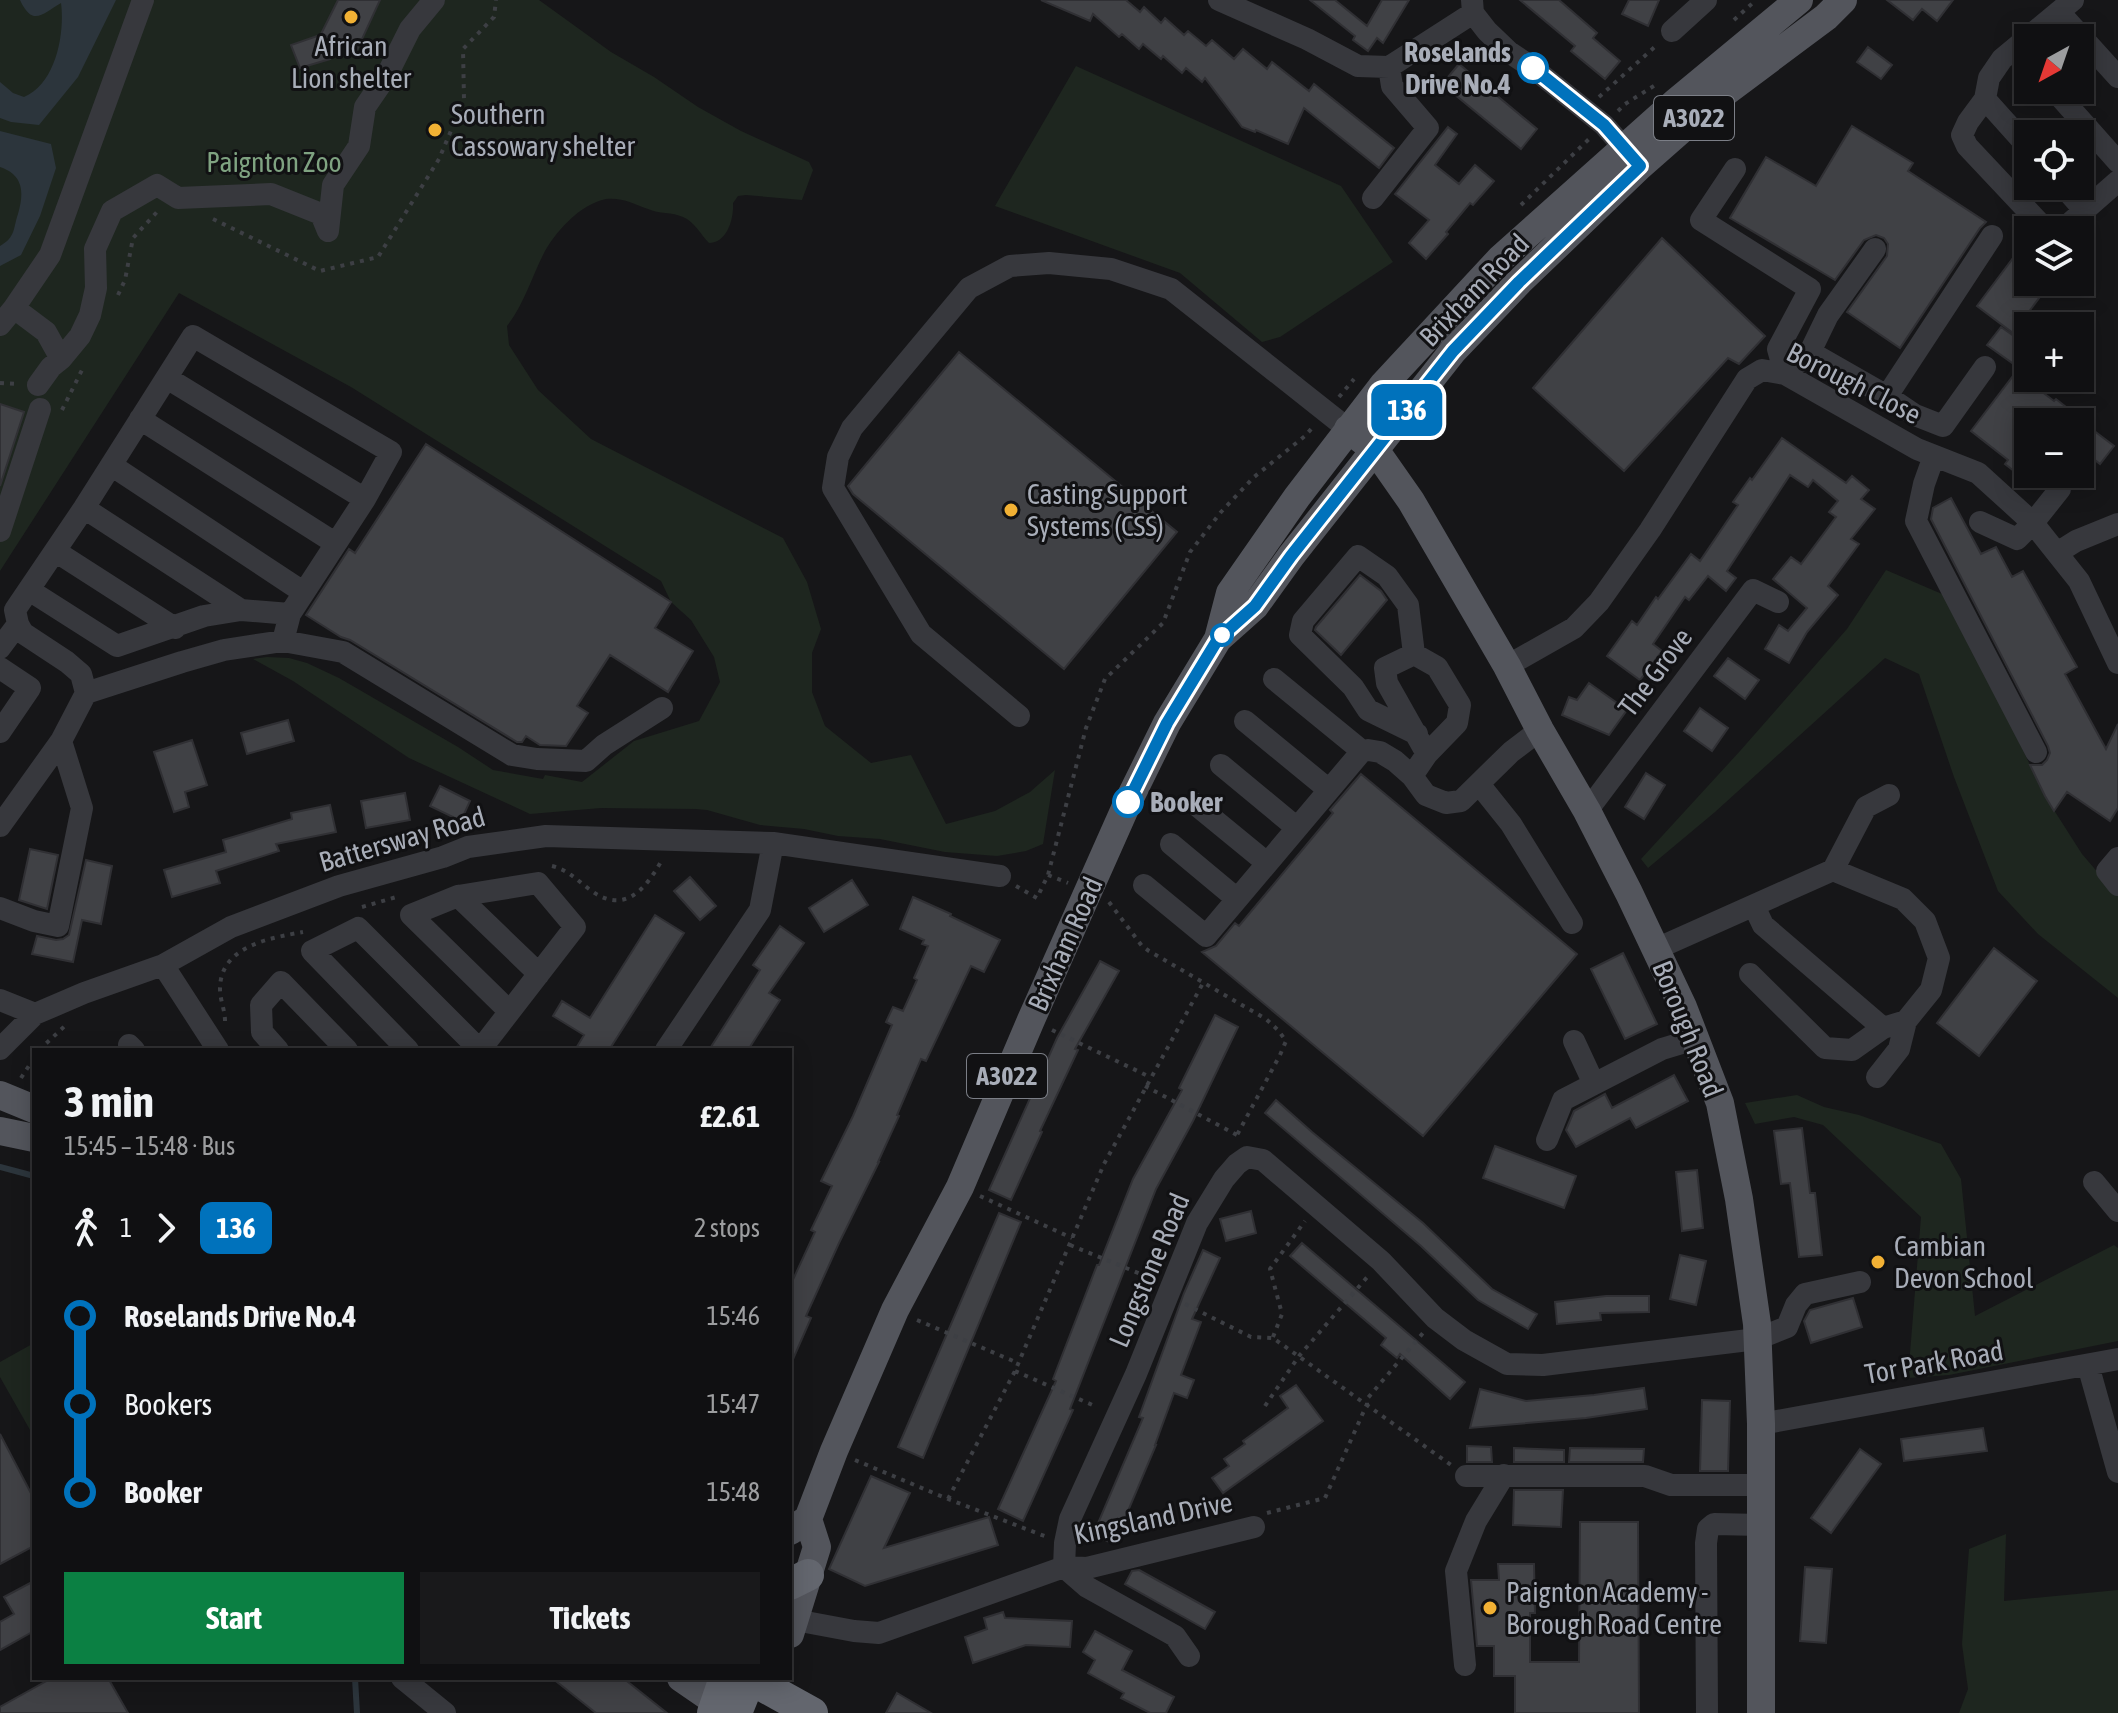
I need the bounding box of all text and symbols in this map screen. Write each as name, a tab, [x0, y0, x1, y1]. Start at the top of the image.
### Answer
marker: African Lion shelter	[342, 8, 360, 26]
north arrow	[2014, 24, 2094, 104]
map controls	[2014, 24, 2094, 488]
place label: African Lion shelter	[291, 30, 412, 94]
place label: Roselands Drive No.4	[1404, 36, 1511, 100]
marker: Roselands Drive No.4	[1518, 53, 1548, 83]
road number: A3022	[1654, 96, 1734, 140]
place label: Southern Cassowary shelter	[451, 98, 635, 162]
button: locate	[2014, 120, 2094, 200]
marker: Southern Cassowary shelter	[426, 121, 444, 139]
park label: Paignton Zoo	[206, 146, 342, 178]
button: layers	[2014, 216, 2094, 296]
street label: Brixham Road	[1413, 227, 1535, 353]
button: +	[2014, 312, 2094, 392]
street label: Borough Close	[1782, 336, 1926, 430]
line badge: 136	[1361, 384, 1453, 436]
text: 136	[1387, 394, 1427, 426]
button: −	[2014, 408, 2094, 488]
place label: Casting Support Systems (CSS)	[1027, 478, 1188, 542]
marker: Casting Support Systems (CSS)	[1002, 501, 1020, 519]
street label: The Grove	[1612, 622, 1698, 722]
unlabelled marker	[1211, 624, 1233, 646]
place label: Booker	[1150, 786, 1223, 818]
marker: Booker	[1113, 787, 1143, 817]
street label: Battersway Road	[315, 800, 489, 878]
street label: Brixham Road	[1021, 872, 1109, 1016]
street label: Borough Road	[1646, 956, 1730, 1102]
road number: A3022	[967, 1054, 1047, 1098]
text: 3 min	[64, 1076, 154, 1126]
text: £2.61	[700, 1099, 760, 1133]
text: 15:45 – 15:48 · Bus	[64, 1131, 235, 1161]
street label: Longstone Road	[1102, 1188, 1196, 1352]
icon: walk	[64, 1206, 108, 1250]
icon: forward	[144, 1206, 188, 1250]
text: 136	[216, 1212, 256, 1244]
text: 1	[120, 1213, 132, 1243]
text: 2 stops	[694, 1213, 760, 1243]
place label: Cambian Devon School	[1894, 1230, 2034, 1294]
marker: Cambian Devon School	[1869, 1253, 1887, 1271]
text: Roselands Drive No.4	[124, 1299, 356, 1333]
text: 15:46	[706, 1301, 760, 1331]
street label: Tor Park Road	[1862, 1334, 2006, 1390]
text: Bookers	[124, 1387, 212, 1421]
text: 15:47	[706, 1389, 760, 1419]
text: Booker	[124, 1475, 202, 1509]
text: 15:48	[706, 1477, 760, 1507]
street label: Kingsland Drive	[1071, 1486, 1235, 1550]
button: Start	[64, 1572, 404, 1664]
button: Tickets	[420, 1572, 760, 1664]
place label: Paignton Academy - Borough Road Centre	[1506, 1576, 1722, 1640]
marker: Paignton Academy - Borough Road Centre	[1481, 1599, 1499, 1617]

